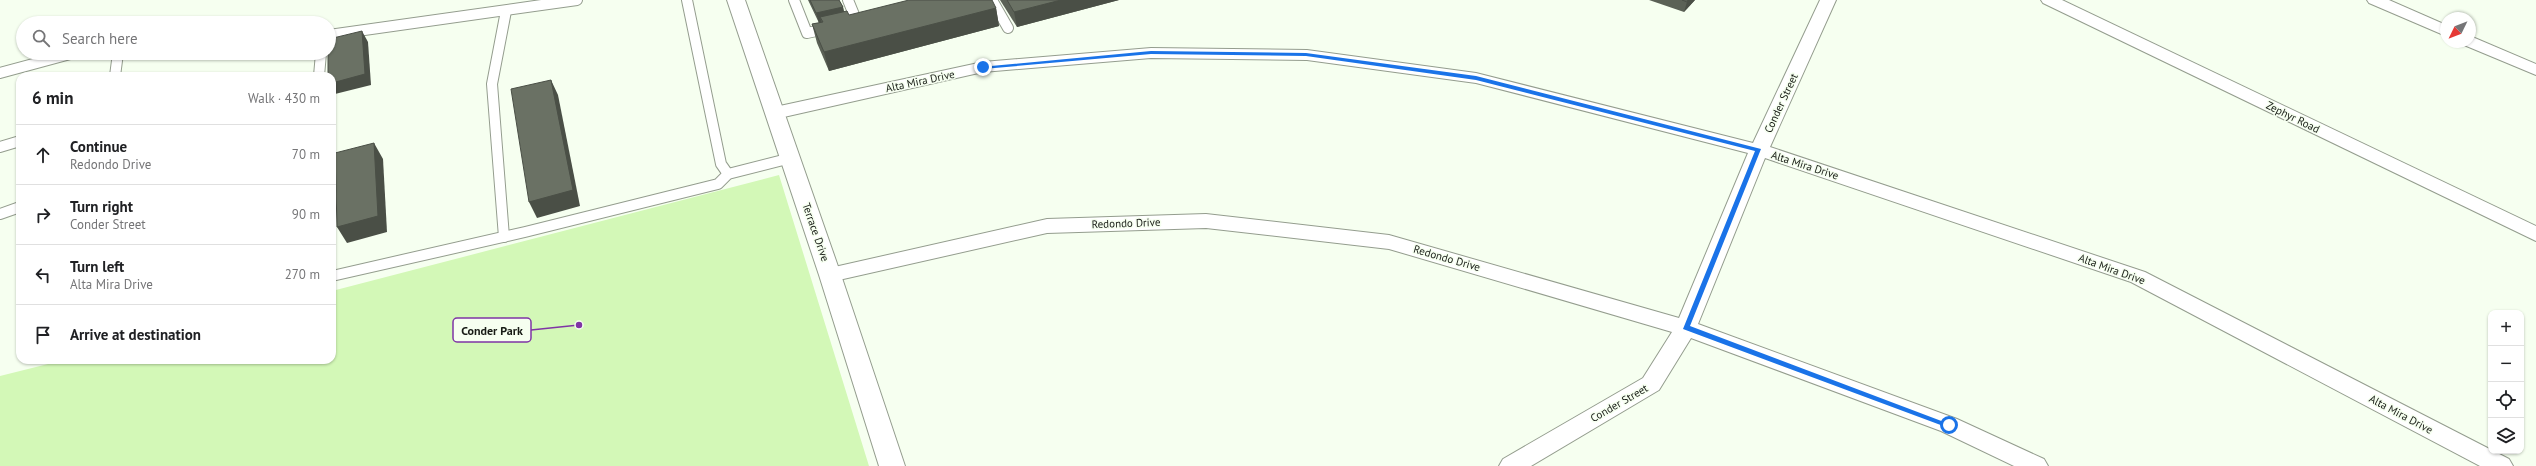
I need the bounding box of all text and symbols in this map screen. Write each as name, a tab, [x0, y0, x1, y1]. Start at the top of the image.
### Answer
north arrow	[2440, 12, 2476, 48]
search box	[16, 16, 336, 60]
icon: search	[30, 27, 52, 49]
text: Search here	[62, 29, 138, 48]
route end	[974, 58, 992, 76]
street label: Alta Mira Drive	[884, 67, 956, 95]
street label: Conder Street	[1761, 71, 1801, 135]
text: 6 min	[32, 87, 73, 109]
text: Walk · 430 m	[248, 90, 320, 107]
street label: Zephyr Road	[2264, 98, 2322, 136]
text: Continue	[70, 137, 127, 156]
icon: ahead	[32, 144, 54, 166]
text: 70 m	[292, 146, 320, 163]
street label: Alta Mira Drive	[1769, 147, 1841, 183]
text: Redondo Drive	[70, 156, 151, 173]
text: Turn right	[70, 197, 133, 216]
street label: Terrace Drive	[799, 201, 833, 264]
icon: right	[32, 204, 54, 226]
text: 90 m	[292, 206, 320, 223]
street label: Redondo Drive	[1091, 215, 1161, 231]
text: Conder Street	[70, 216, 146, 233]
street label: Redondo Drive	[1412, 242, 1482, 274]
street label: Alta Mira Drive	[2077, 250, 2148, 288]
text: Turn left	[70, 257, 124, 276]
icon: left	[32, 264, 54, 286]
text: 270 m	[285, 266, 320, 283]
text: Alta Mira Drive	[70, 276, 153, 293]
map controls	[2488, 310, 2524, 454]
button: +	[2488, 310, 2524, 346]
callout: Conder Park	[453, 318, 531, 342]
text: Conder Park	[461, 323, 523, 338]
icon: arrive	[32, 324, 54, 346]
text: Arrive at destination	[70, 325, 201, 344]
button: −	[2488, 346, 2524, 382]
street label: Conder Street	[1588, 381, 1650, 425]
button: locate	[2488, 382, 2524, 418]
street label: Alta Mira Drive	[2367, 391, 2436, 437]
route start	[1940, 416, 1958, 434]
button: layers	[2488, 418, 2524, 454]

